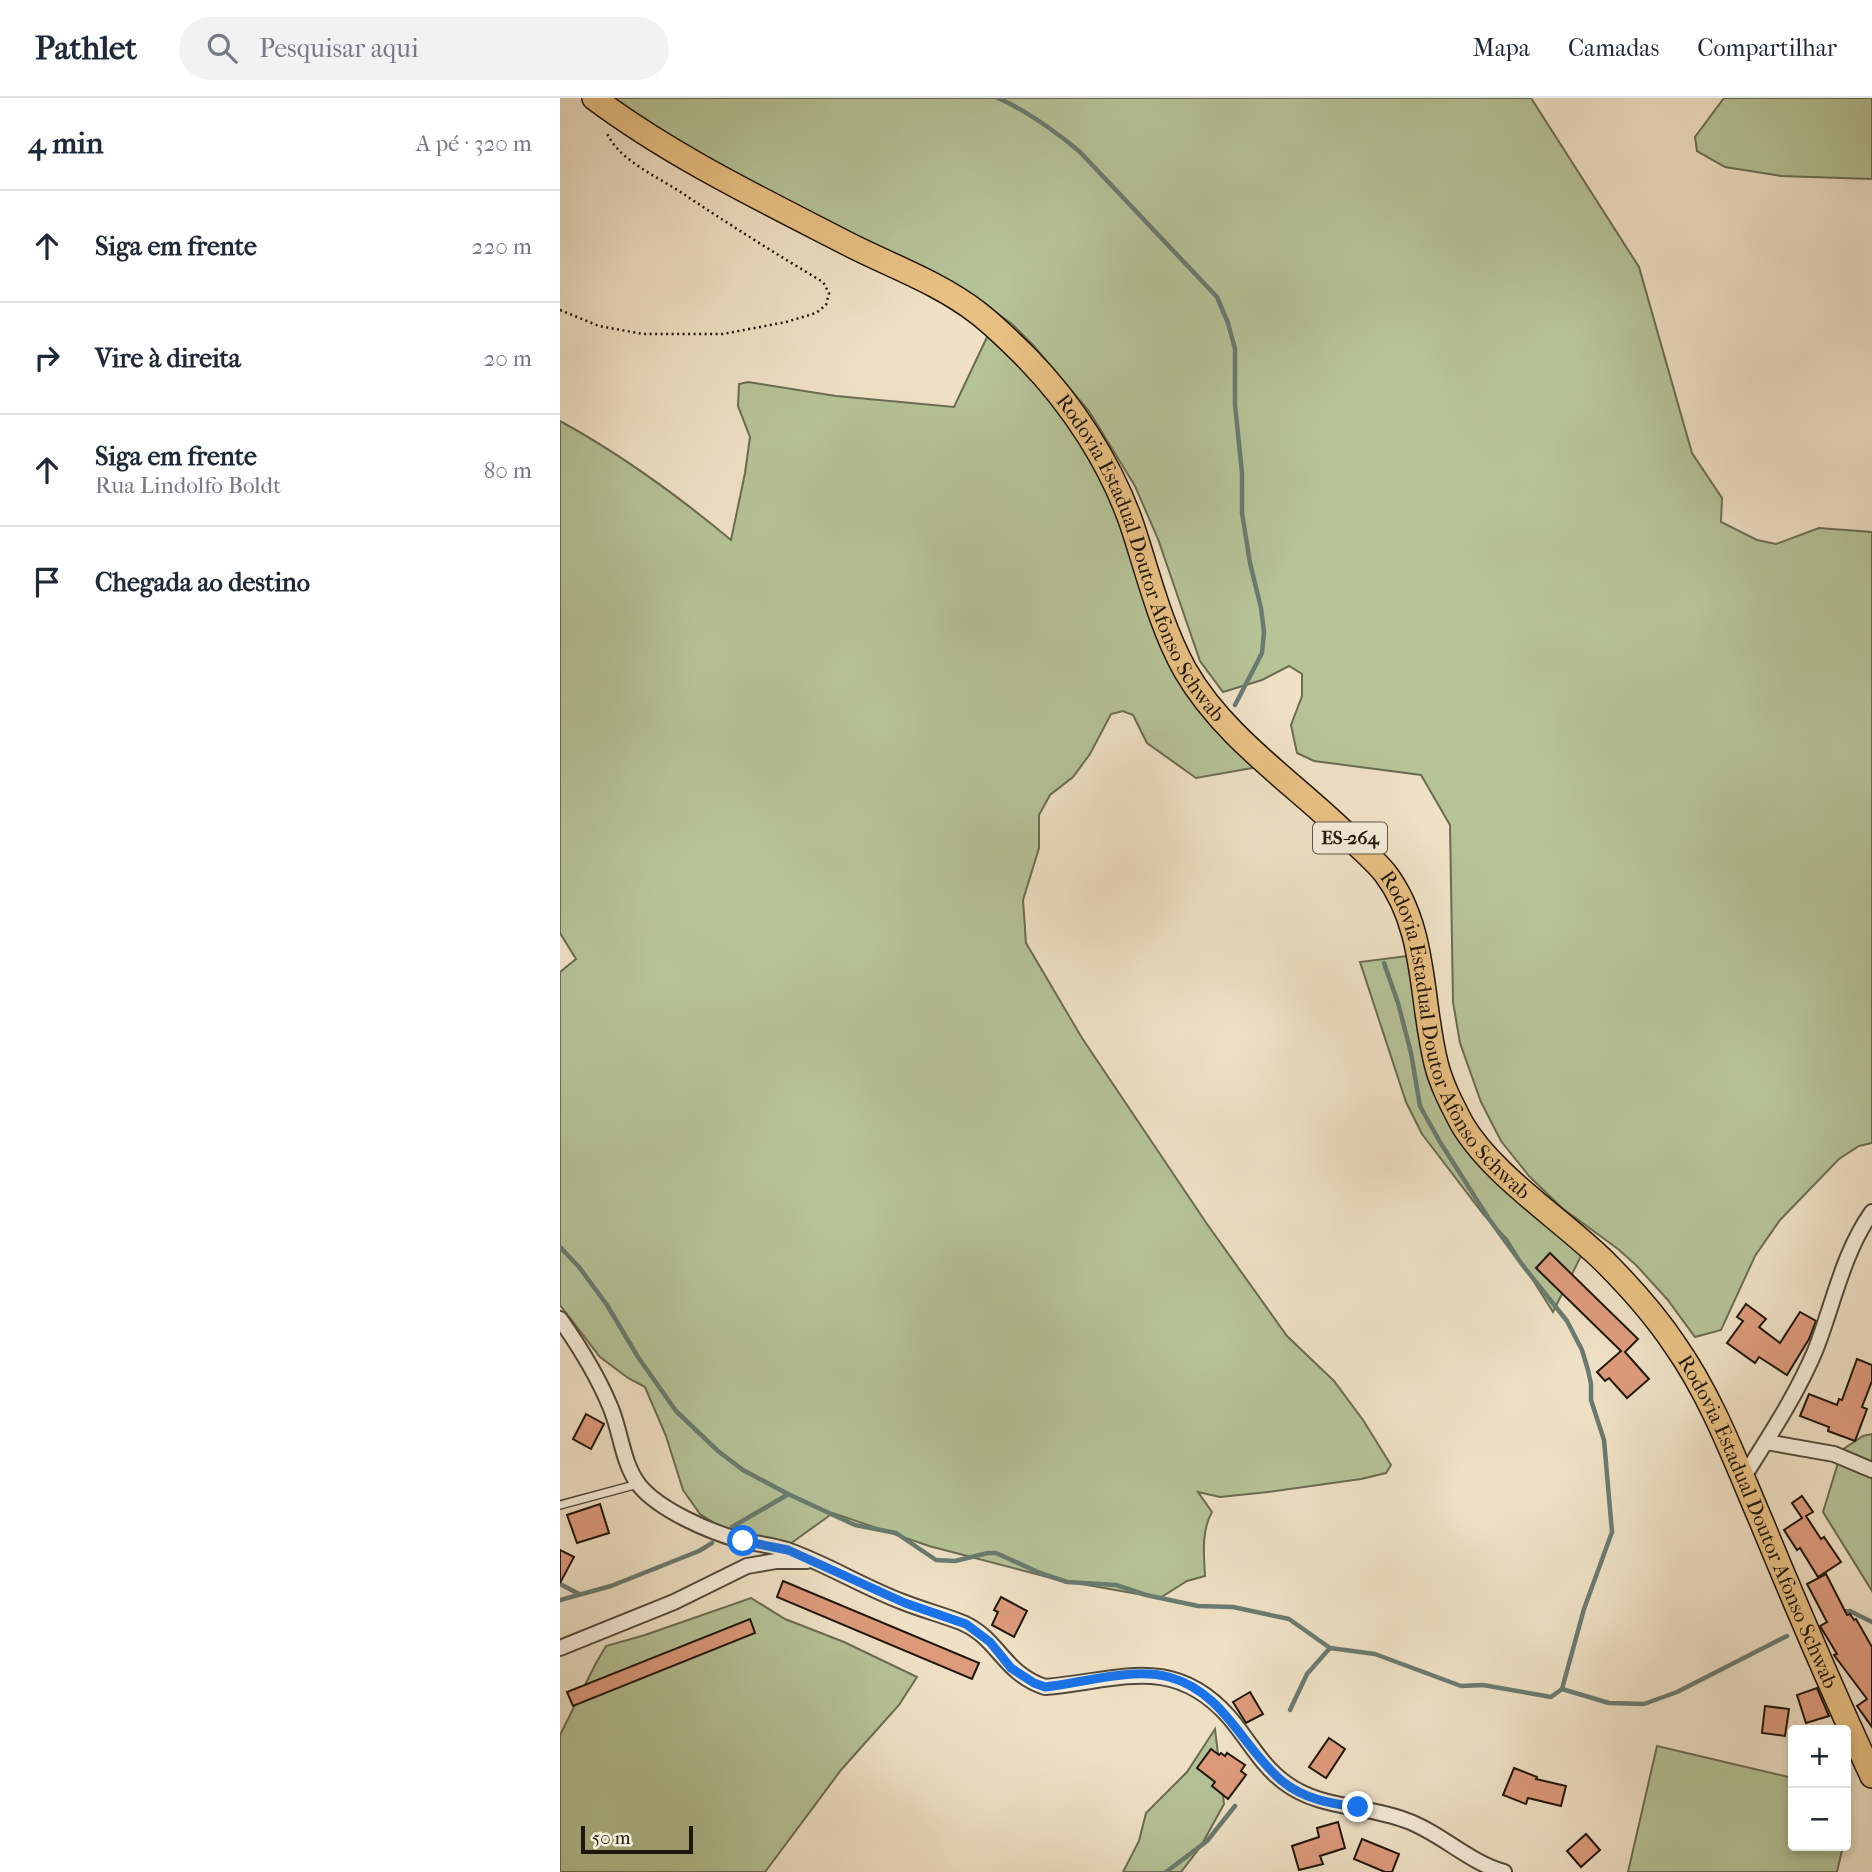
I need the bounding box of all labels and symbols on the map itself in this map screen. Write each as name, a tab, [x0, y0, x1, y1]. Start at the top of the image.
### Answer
street label: Rodovia Estadual Doutor Afonso Schwab	[1051, 389, 1230, 727]
road number: ES-264	[1313, 822, 1387, 853]
street label: Rodovia Estadual Doutor Afonso Schwab	[1375, 866, 1535, 1204]
street label: Rodovia Estadual Doutor Afonso Schwab	[1673, 1350, 1843, 1692]
route start	[727, 1525, 758, 1556]
route end	[1342, 1791, 1373, 1822]
scale bar	[581, 1823, 693, 1855]

